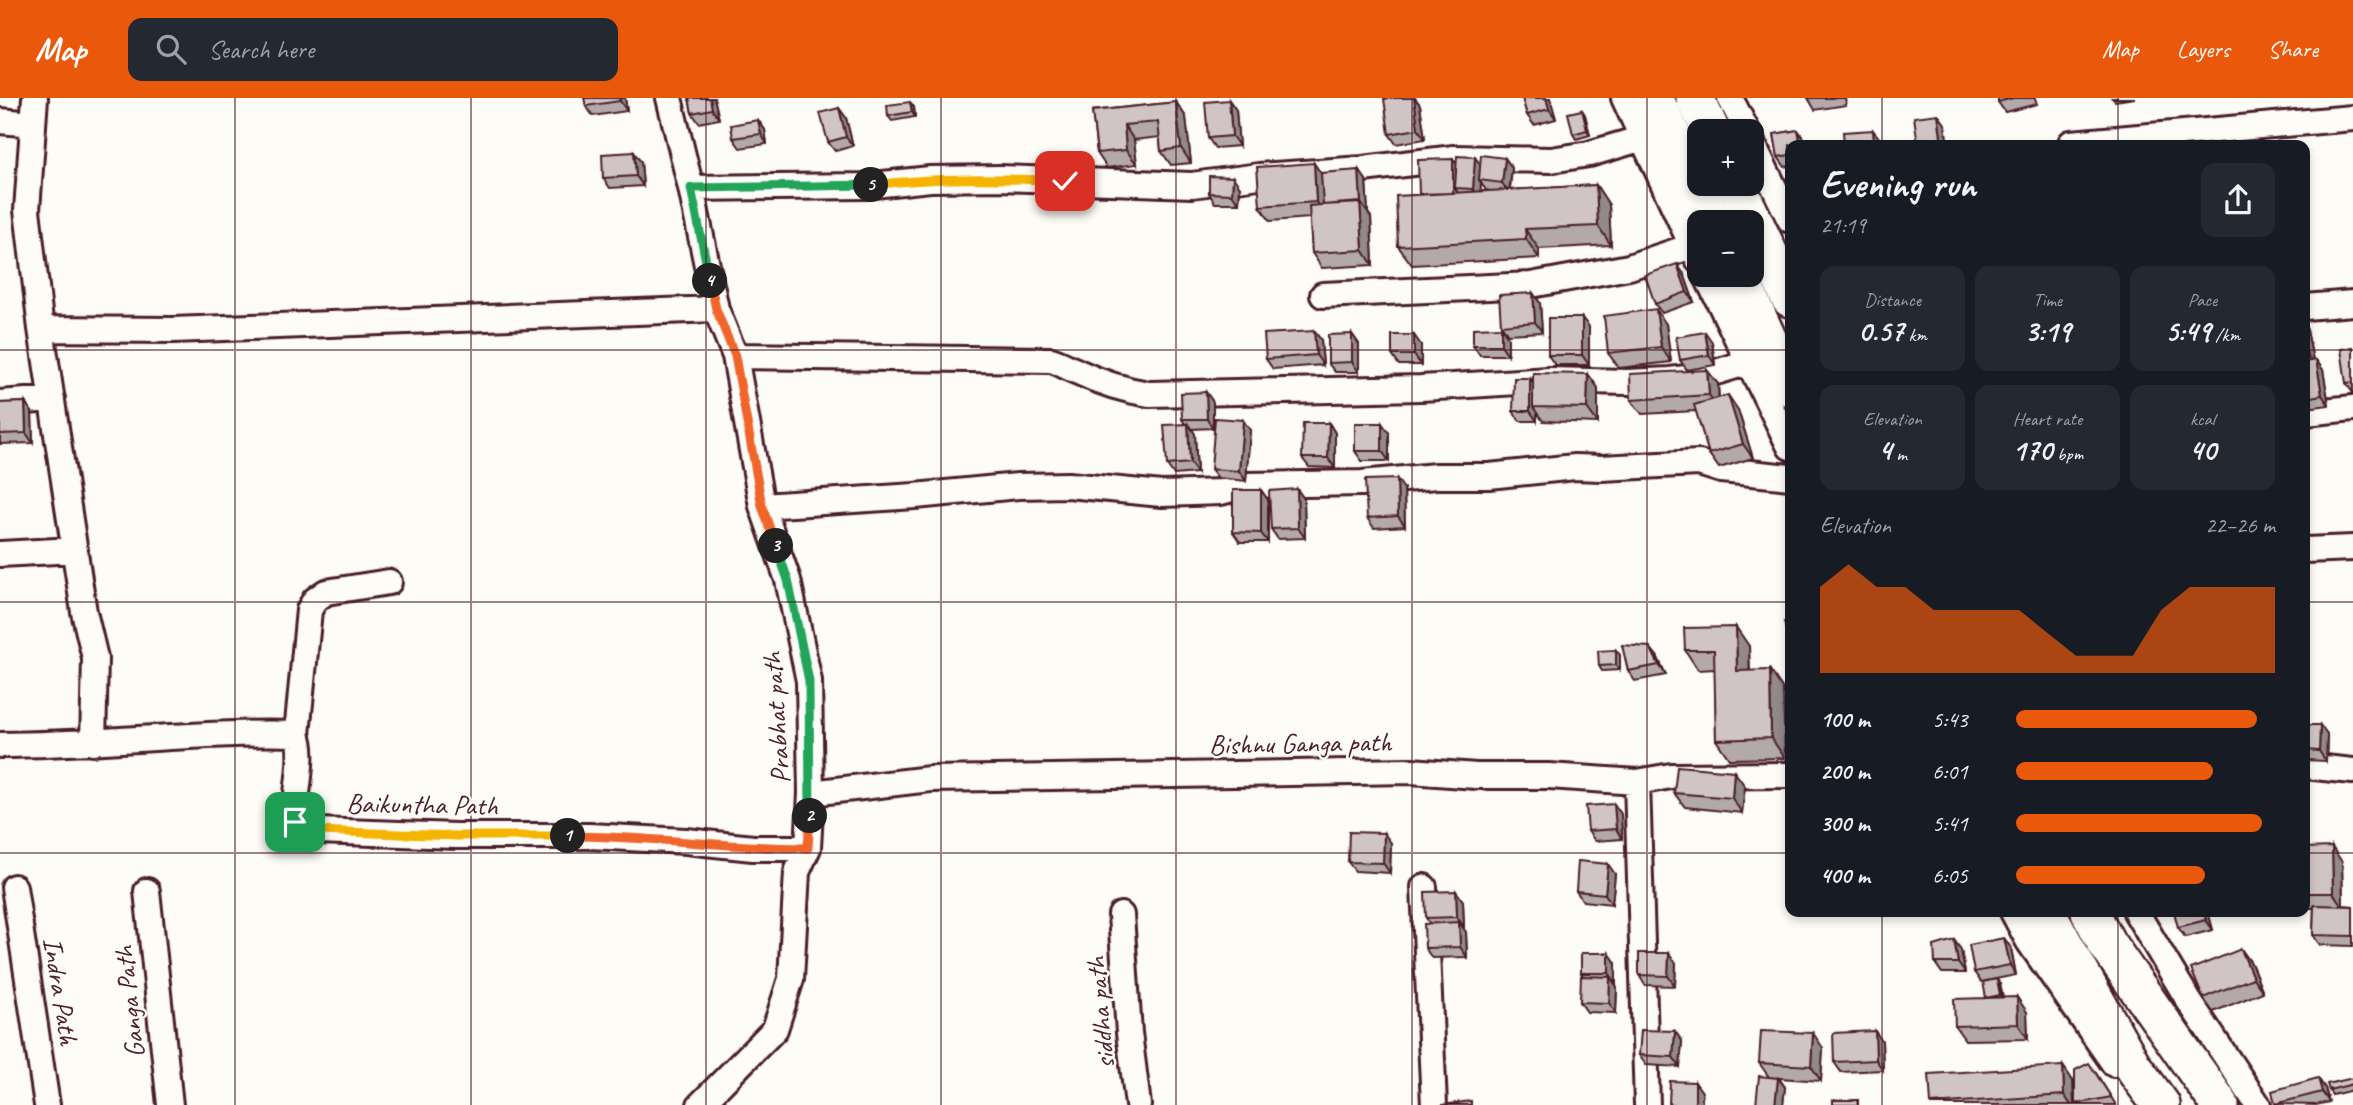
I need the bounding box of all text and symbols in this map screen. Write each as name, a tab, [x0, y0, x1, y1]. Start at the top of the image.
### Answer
search box	[128, 18, 618, 81]
text: Map	[35, 28, 86, 70]
icon: search	[152, 30, 190, 68]
text: Search here	[208, 33, 314, 66]
text: Map	[2102, 34, 2139, 64]
text: Layers	[2177, 34, 2230, 64]
text: Share	[2268, 34, 2318, 64]
map controls	[1687, 119, 1764, 287]
button: +	[1687, 119, 1764, 196]
pin	[1035, 151, 1095, 211]
text: Evening run	[1820, 161, 1976, 208]
icon: check	[1046, 162, 1084, 200]
button: share	[2201, 163, 2275, 237]
pin: 5	[854, 168, 888, 202]
text: 5	[866, 172, 875, 196]
button: −	[1687, 210, 1764, 287]
text: 21:19	[1820, 211, 1866, 240]
pin: 4	[692, 264, 728, 298]
text: 4	[705, 268, 714, 292]
text: Distance	[1864, 288, 1921, 312]
text: Time	[2033, 288, 2062, 312]
text: Pace	[2188, 288, 2217, 312]
text: 0.57	[1858, 312, 1904, 350]
text: 3:19	[2024, 312, 2071, 350]
text: 5:49	[2165, 312, 2211, 350]
text: km	[1904, 323, 1927, 347]
text: /km	[2211, 323, 2240, 347]
text: Elevation	[1863, 407, 1922, 431]
text: Heart rate	[2013, 407, 2082, 431]
text: kcal	[2190, 407, 2215, 431]
text: 4	[1878, 431, 1892, 469]
text: 170	[2012, 431, 2052, 469]
text: 40	[2189, 431, 2216, 469]
text: m	[1892, 442, 1907, 466]
text: bpm	[2052, 442, 2083, 466]
text: Elevation	[1820, 511, 1891, 540]
text: 22–26 m	[2205, 511, 2275, 540]
pin: 3	[758, 528, 794, 564]
text: 3	[771, 533, 780, 557]
street label: Prabhat path	[754, 649, 798, 785]
text: 100 m	[1820, 705, 1870, 734]
text: 5:43	[1932, 705, 1968, 734]
street label: Bishnu Ganga path	[1208, 724, 1393, 762]
text: 200 m	[1820, 757, 1870, 786]
text: 6:01	[1932, 757, 1968, 786]
street label: Baikuntha Path	[346, 785, 498, 823]
pin	[265, 792, 325, 852]
pin: 2	[792, 798, 828, 834]
icon: arrive	[276, 803, 314, 841]
text: 2	[805, 803, 814, 827]
text: 300 m	[1820, 809, 1870, 838]
text: 5:41	[1932, 809, 1968, 838]
pin: 1	[550, 818, 586, 854]
text: 1	[563, 823, 572, 847]
text: 400 m	[1820, 861, 1870, 890]
text: 6:05	[1932, 861, 1968, 890]
street label: Indra Path	[35, 935, 87, 1049]
street label: Ganga Path	[106, 943, 152, 1060]
street label: siddha path	[1078, 954, 1122, 1070]

